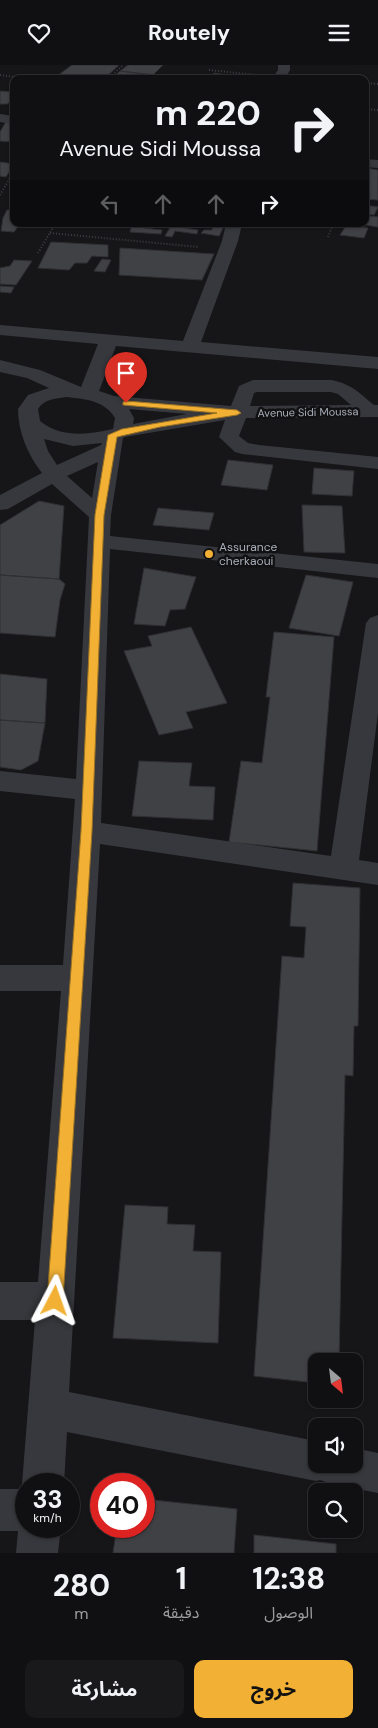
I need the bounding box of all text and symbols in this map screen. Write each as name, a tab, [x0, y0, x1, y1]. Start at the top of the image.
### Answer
text: Routely	[148, 18, 230, 47]
icon: heart	[25, 19, 53, 47]
icon: menu	[325, 19, 353, 47]
text: 220 m	[155, 90, 261, 136]
icon: right	[279, 95, 344, 160]
text: Avenue Sidi Moussa	[59, 134, 261, 163]
icon: left	[96, 190, 124, 218]
icon: ahead	[149, 190, 177, 218]
icon: ahead	[202, 190, 230, 218]
icon: right	[255, 190, 283, 218]
pin	[105, 352, 147, 403]
icon: arrive	[112, 359, 140, 387]
street label: Avenue Sidi Moussa	[257, 404, 359, 420]
place label: Assurance cherkaoui	[219, 539, 278, 569]
marker: Assurance cherkaoui	[203, 548, 215, 560]
position arrow	[28, 1274, 80, 1326]
north arrow	[308, 1353, 362, 1407]
map controls	[308, 1353, 363, 1538]
button: sound	[308, 1418, 363, 1473]
speed limit sign: 40	[90, 1473, 155, 1538]
text: 33	[32, 1483, 63, 1516]
button: search	[308, 1483, 363, 1538]
text: km/h	[33, 1510, 62, 1526]
text: 1	[176, 1559, 187, 1598]
text: 12:38	[252, 1559, 325, 1598]
text: 280	[53, 1566, 110, 1605]
text: دقيقة	[163, 1602, 199, 1623]
text: الوصول	[264, 1602, 313, 1623]
text: m	[74, 1603, 89, 1624]
button: مشاركة	[25, 1660, 184, 1718]
button: خروج	[194, 1660, 353, 1718]

